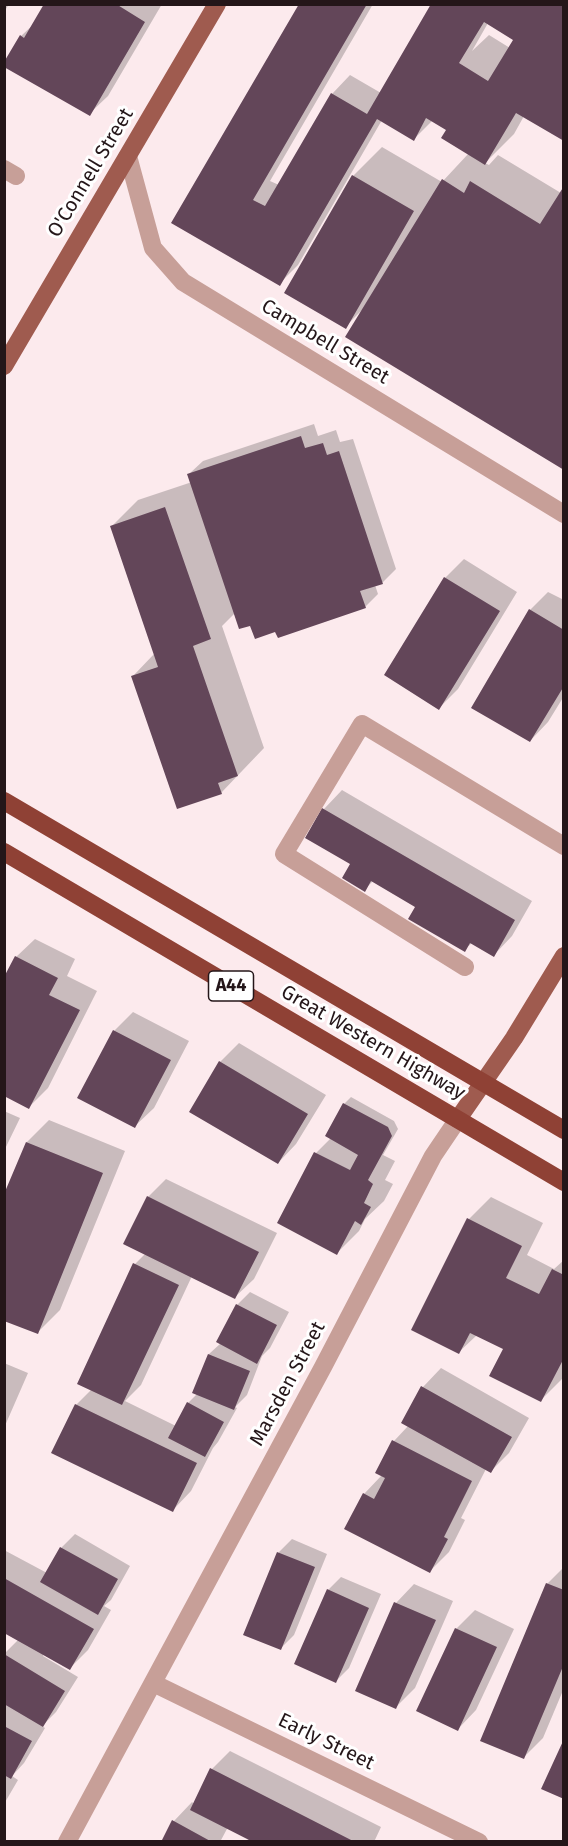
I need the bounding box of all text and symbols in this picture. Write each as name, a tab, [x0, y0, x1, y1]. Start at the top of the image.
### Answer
street label: O'Connell Street	[43, 104, 139, 242]
street label: Campbell Street	[257, 294, 393, 390]
road number: A44	[208, 971, 254, 1001]
street label: Great Western Highway	[277, 980, 469, 1106]
street label: Marsden Street	[245, 1318, 331, 1450]
street label: Early Street	[274, 1708, 378, 1776]

